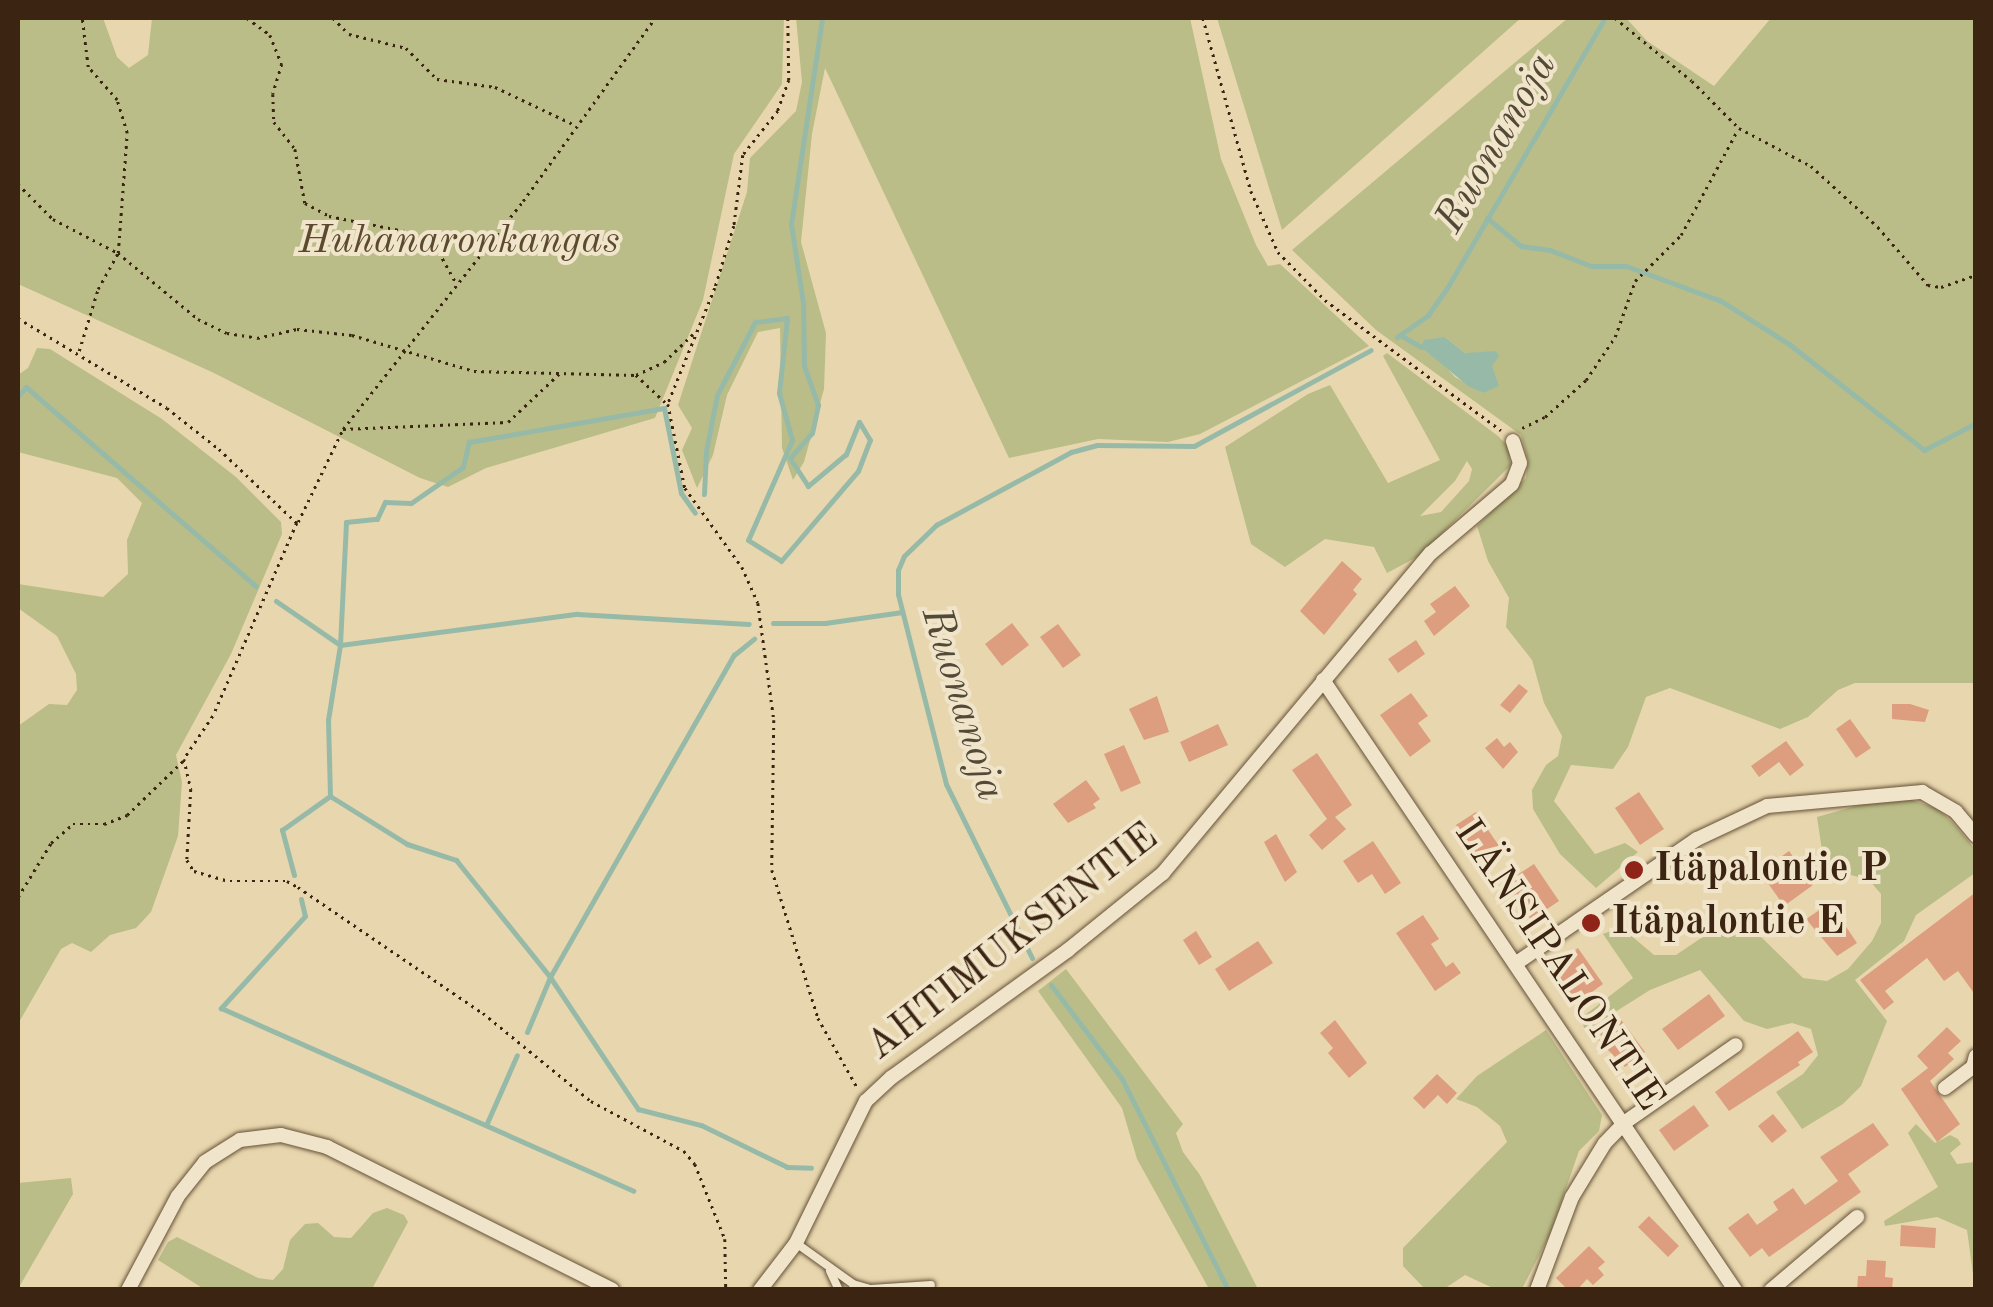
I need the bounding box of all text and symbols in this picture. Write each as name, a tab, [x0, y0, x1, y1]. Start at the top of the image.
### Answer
water label: Ruonanoja	[1425, 44, 1569, 242]
park label: Huhanaronkangas	[298, 218, 620, 266]
water label: Ruonanoja	[909, 601, 1015, 807]
street label: LÄNSIPALONTIE	[1443, 811, 1673, 1121]
street label: AHTIMUKSENTIE	[858, 814, 1168, 1072]
place label: Itäpalontie P	[1654, 846, 1888, 894]
marker: Itäpalontie P	[1623, 859, 1645, 881]
place label: Itäpalontie E	[1611, 899, 1844, 947]
marker: Itäpalontie E	[1580, 912, 1602, 934]

